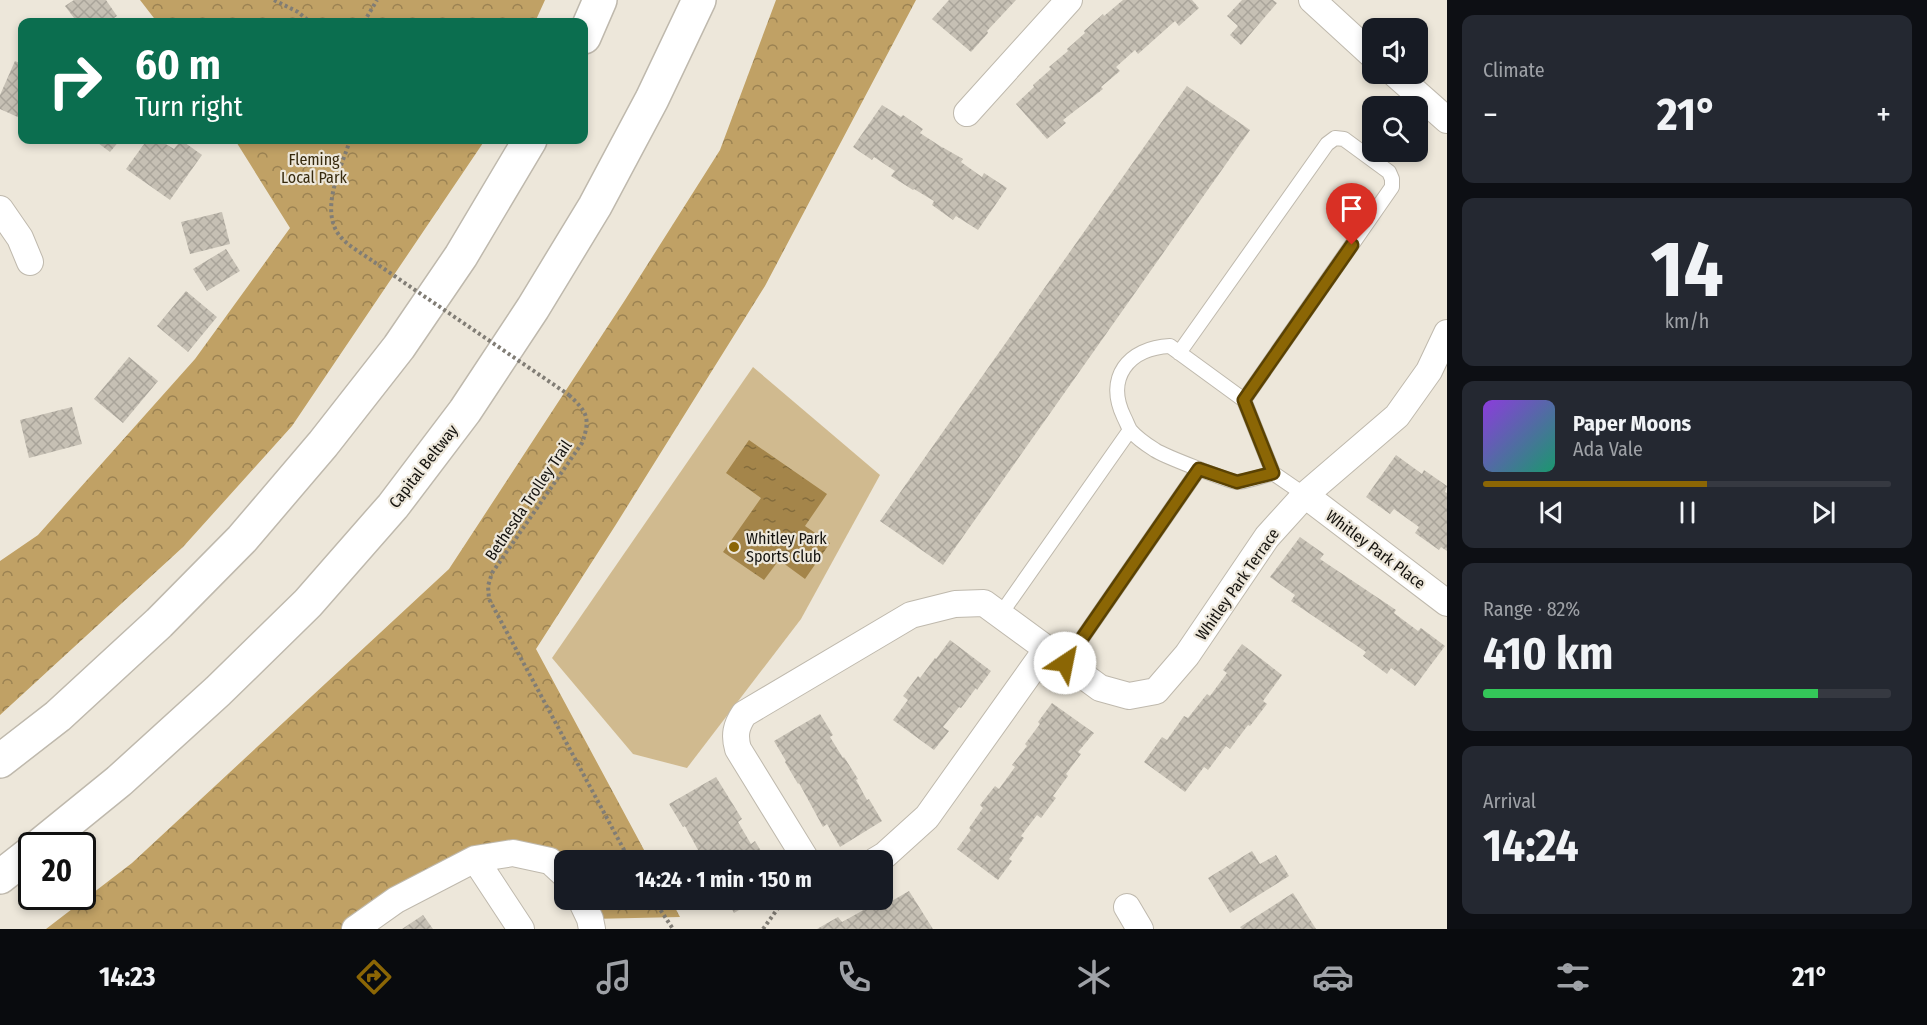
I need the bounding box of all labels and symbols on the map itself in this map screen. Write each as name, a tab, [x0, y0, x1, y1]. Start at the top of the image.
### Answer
park label: Fleming Local Park	[281, 150, 348, 187]
pin	[1326, 183, 1377, 245]
street label: Capital Beltway	[385, 420, 462, 512]
street label: Bethesda Trolley Trail	[481, 437, 576, 564]
street label: Whitley Park Place	[1322, 506, 1429, 593]
street label: Whitley Park Terrace	[1192, 525, 1283, 644]
place label: Whitley Park Sports Club	[746, 529, 827, 566]
marker: Whitley Park Sports Club	[727, 540, 741, 554]
position arrow	[1033, 631, 1097, 695]
speed limit sign: 20	[18, 832, 96, 910]

